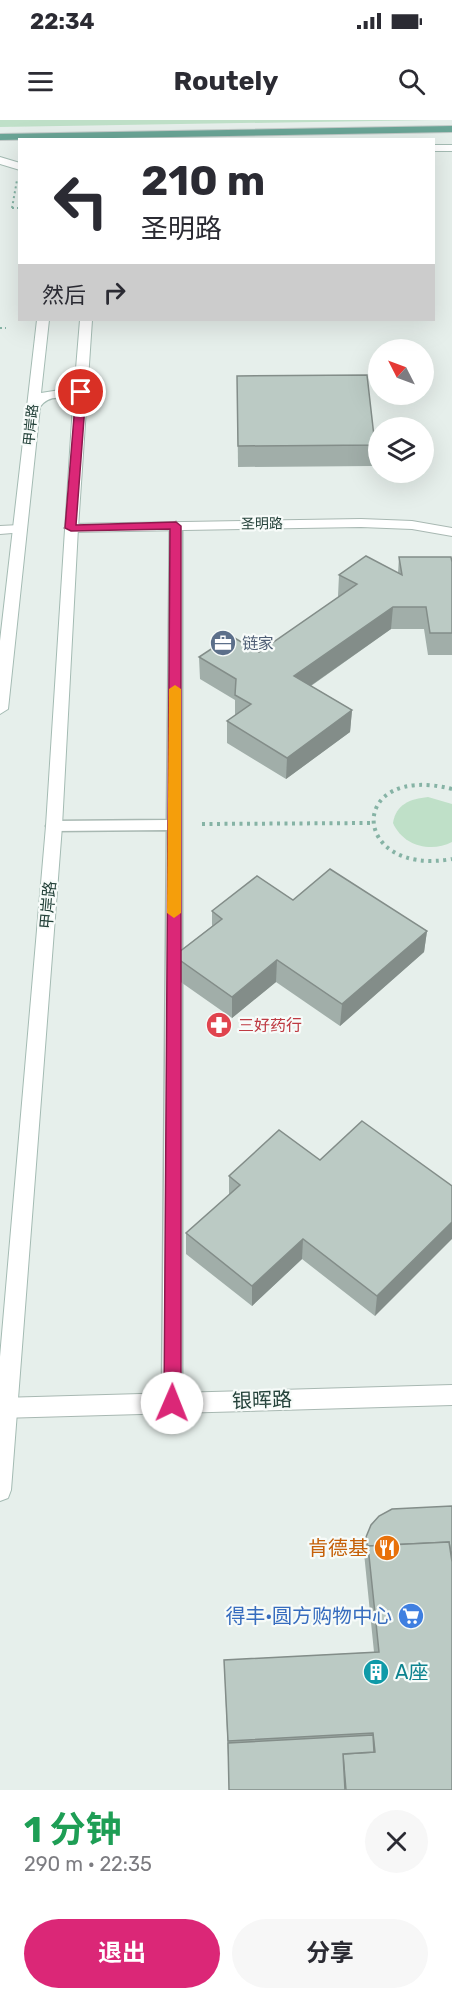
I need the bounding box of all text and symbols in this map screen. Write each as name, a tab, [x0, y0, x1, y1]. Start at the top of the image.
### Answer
text: 22:34	[30, 8, 95, 35]
icon: menu	[24, 65, 57, 98]
text: Routely	[174, 65, 278, 97]
icon: search	[395, 65, 428, 98]
text: 210 m	[141, 156, 265, 206]
icon: left	[42, 162, 120, 240]
text: 圣明路	[141, 213, 222, 245]
icon: right	[98, 276, 131, 309]
text: 然后	[42, 282, 86, 309]
north arrow	[368, 339, 434, 405]
map controls	[368, 339, 434, 483]
pin	[55, 366, 106, 417]
icon: arrive	[64, 375, 97, 408]
street label: 甲岸路	[20, 403, 42, 447]
button: layers	[368, 417, 434, 483]
street label: 圣明路	[241, 515, 283, 533]
office icon: 链家	[208, 628, 238, 658]
place label: 链家	[242, 634, 274, 653]
street label: 甲岸路	[36, 880, 60, 930]
pharmacy icon: 三好药行	[204, 1010, 234, 1040]
place label: 三好药行	[238, 1016, 302, 1035]
position arrow	[140, 1371, 204, 1435]
street label: 银晖路	[232, 1387, 292, 1413]
restaurant icon: 肯德基	[372, 1533, 402, 1563]
place label: 肯德基	[308, 1536, 368, 1560]
supermarket icon: 得丰·圆方购物中心	[396, 1601, 426, 1631]
place label: 得丰·圆方购物中心	[225, 1604, 392, 1628]
building icon: A座	[361, 1657, 391, 1687]
place label: A座	[395, 1660, 428, 1684]
text: 1 分钟	[24, 1808, 122, 1851]
button: close	[365, 1810, 428, 1873]
text: 290 m · 22:35	[24, 1852, 152, 1876]
button: 退出	[24, 1919, 220, 1988]
button: 分享	[232, 1919, 428, 1988]

